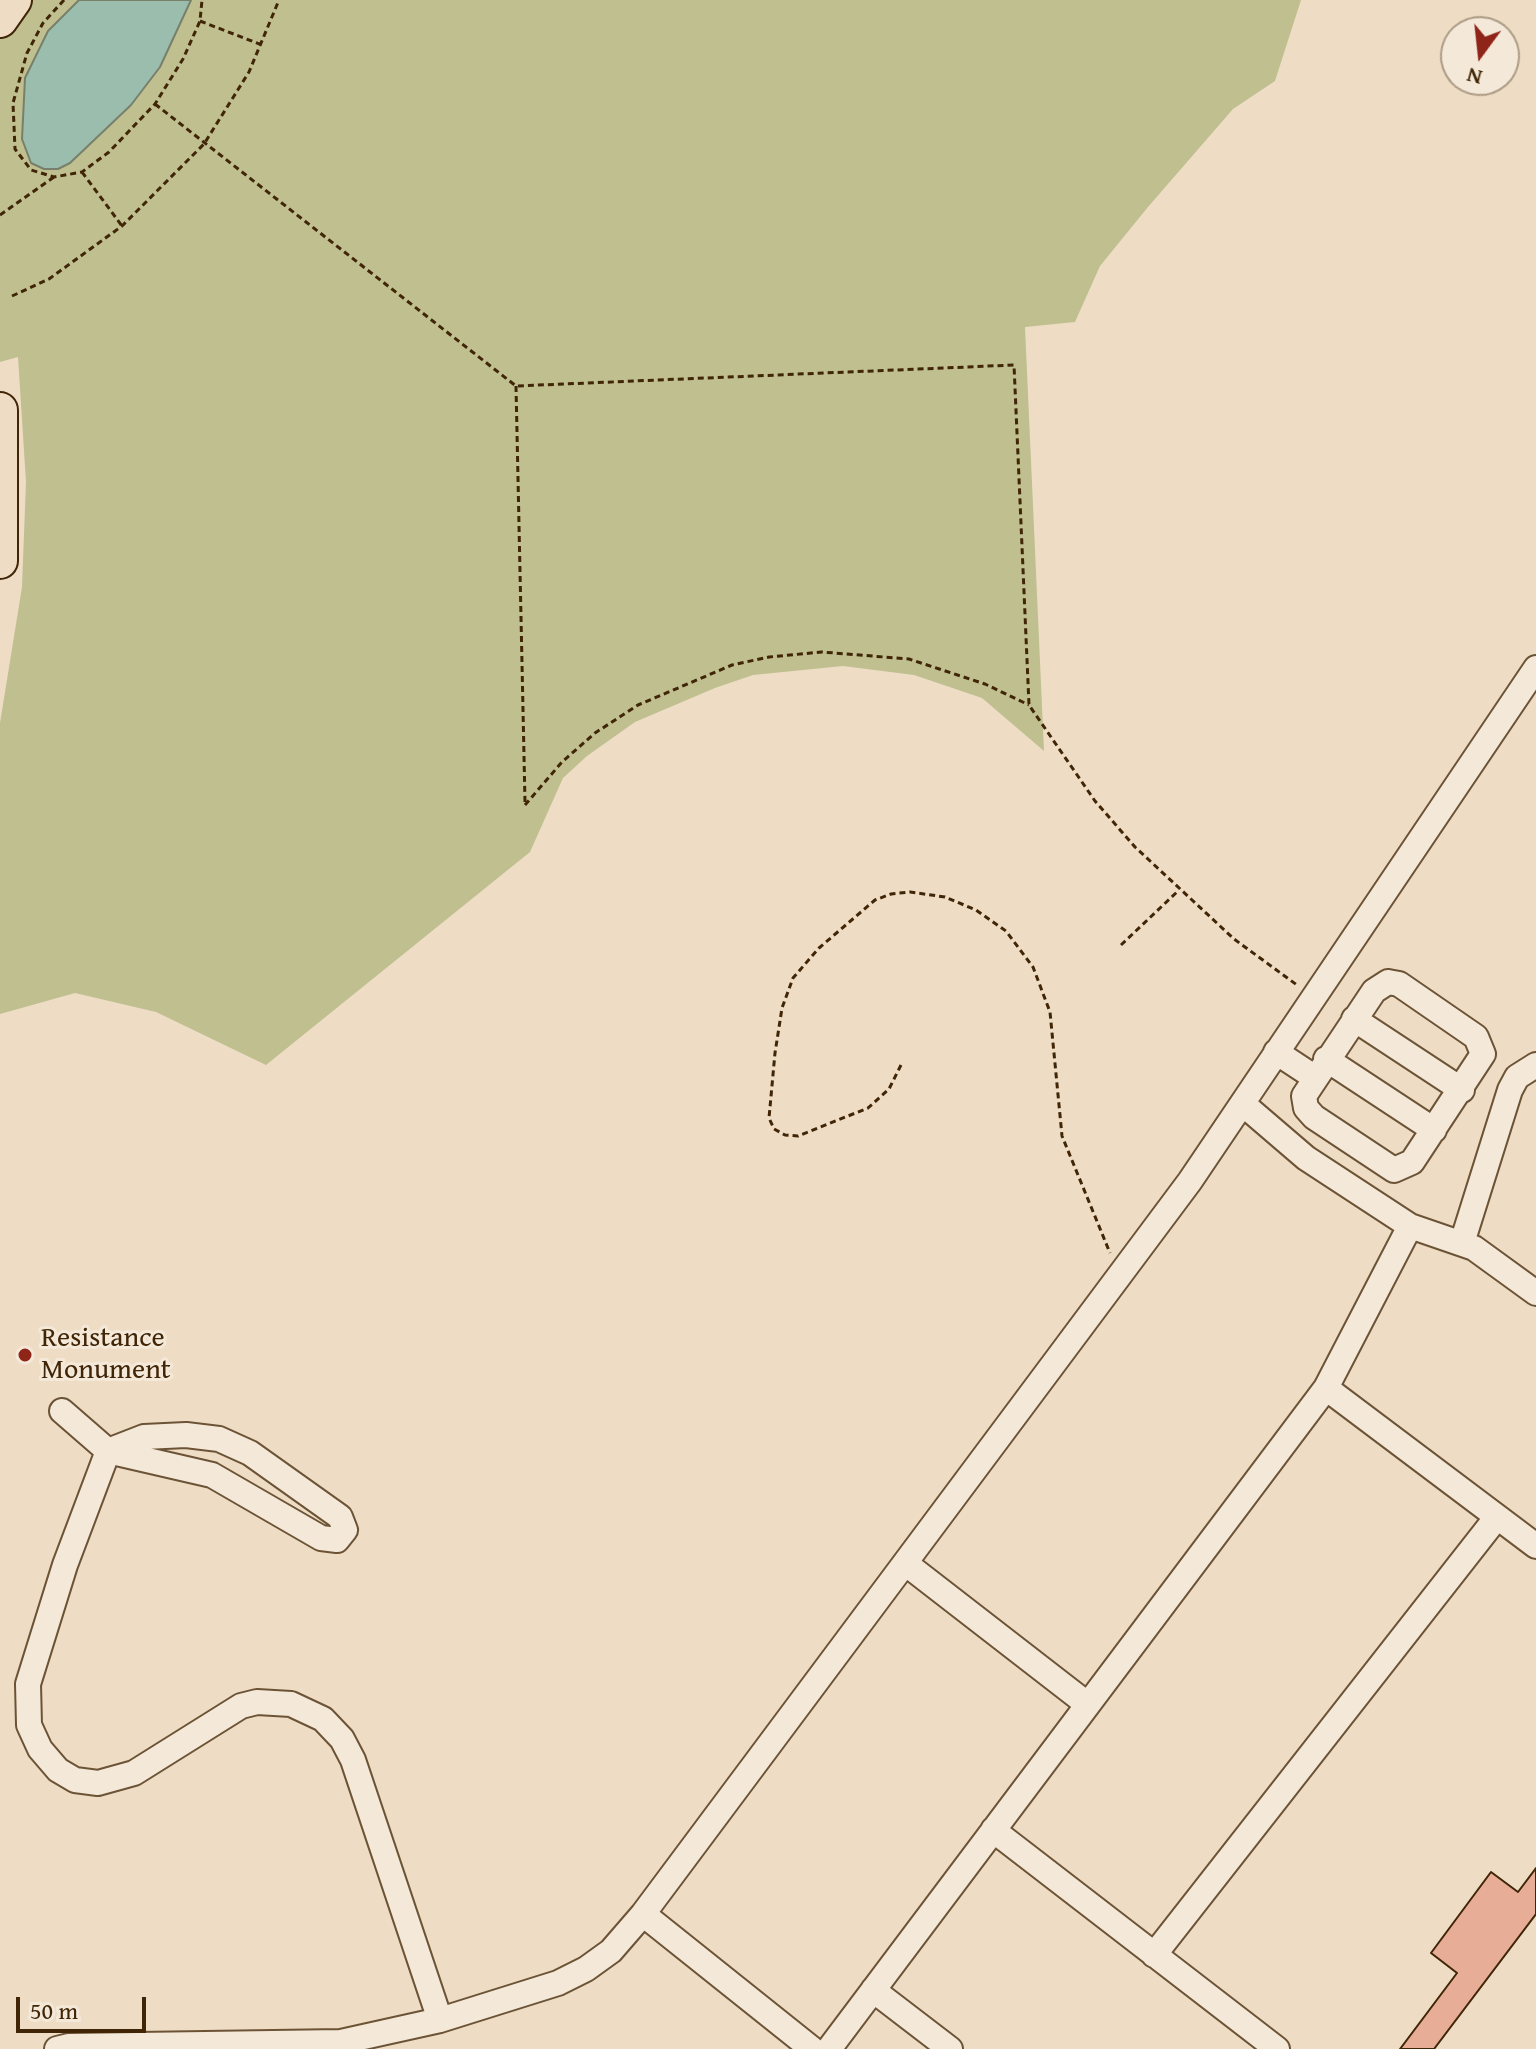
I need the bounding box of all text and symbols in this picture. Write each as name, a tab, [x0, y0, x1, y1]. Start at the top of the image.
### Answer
north arrow	[1440, 16, 1520, 96]
text: N	[1463, 60, 1486, 95]
place label: Resistance Monument	[41, 1322, 171, 1388]
marker: Resistance Monument	[16, 1346, 34, 1364]
scale bar	[20, 1981, 150, 2031]
text: 50 m	[30, 1993, 78, 2028]

